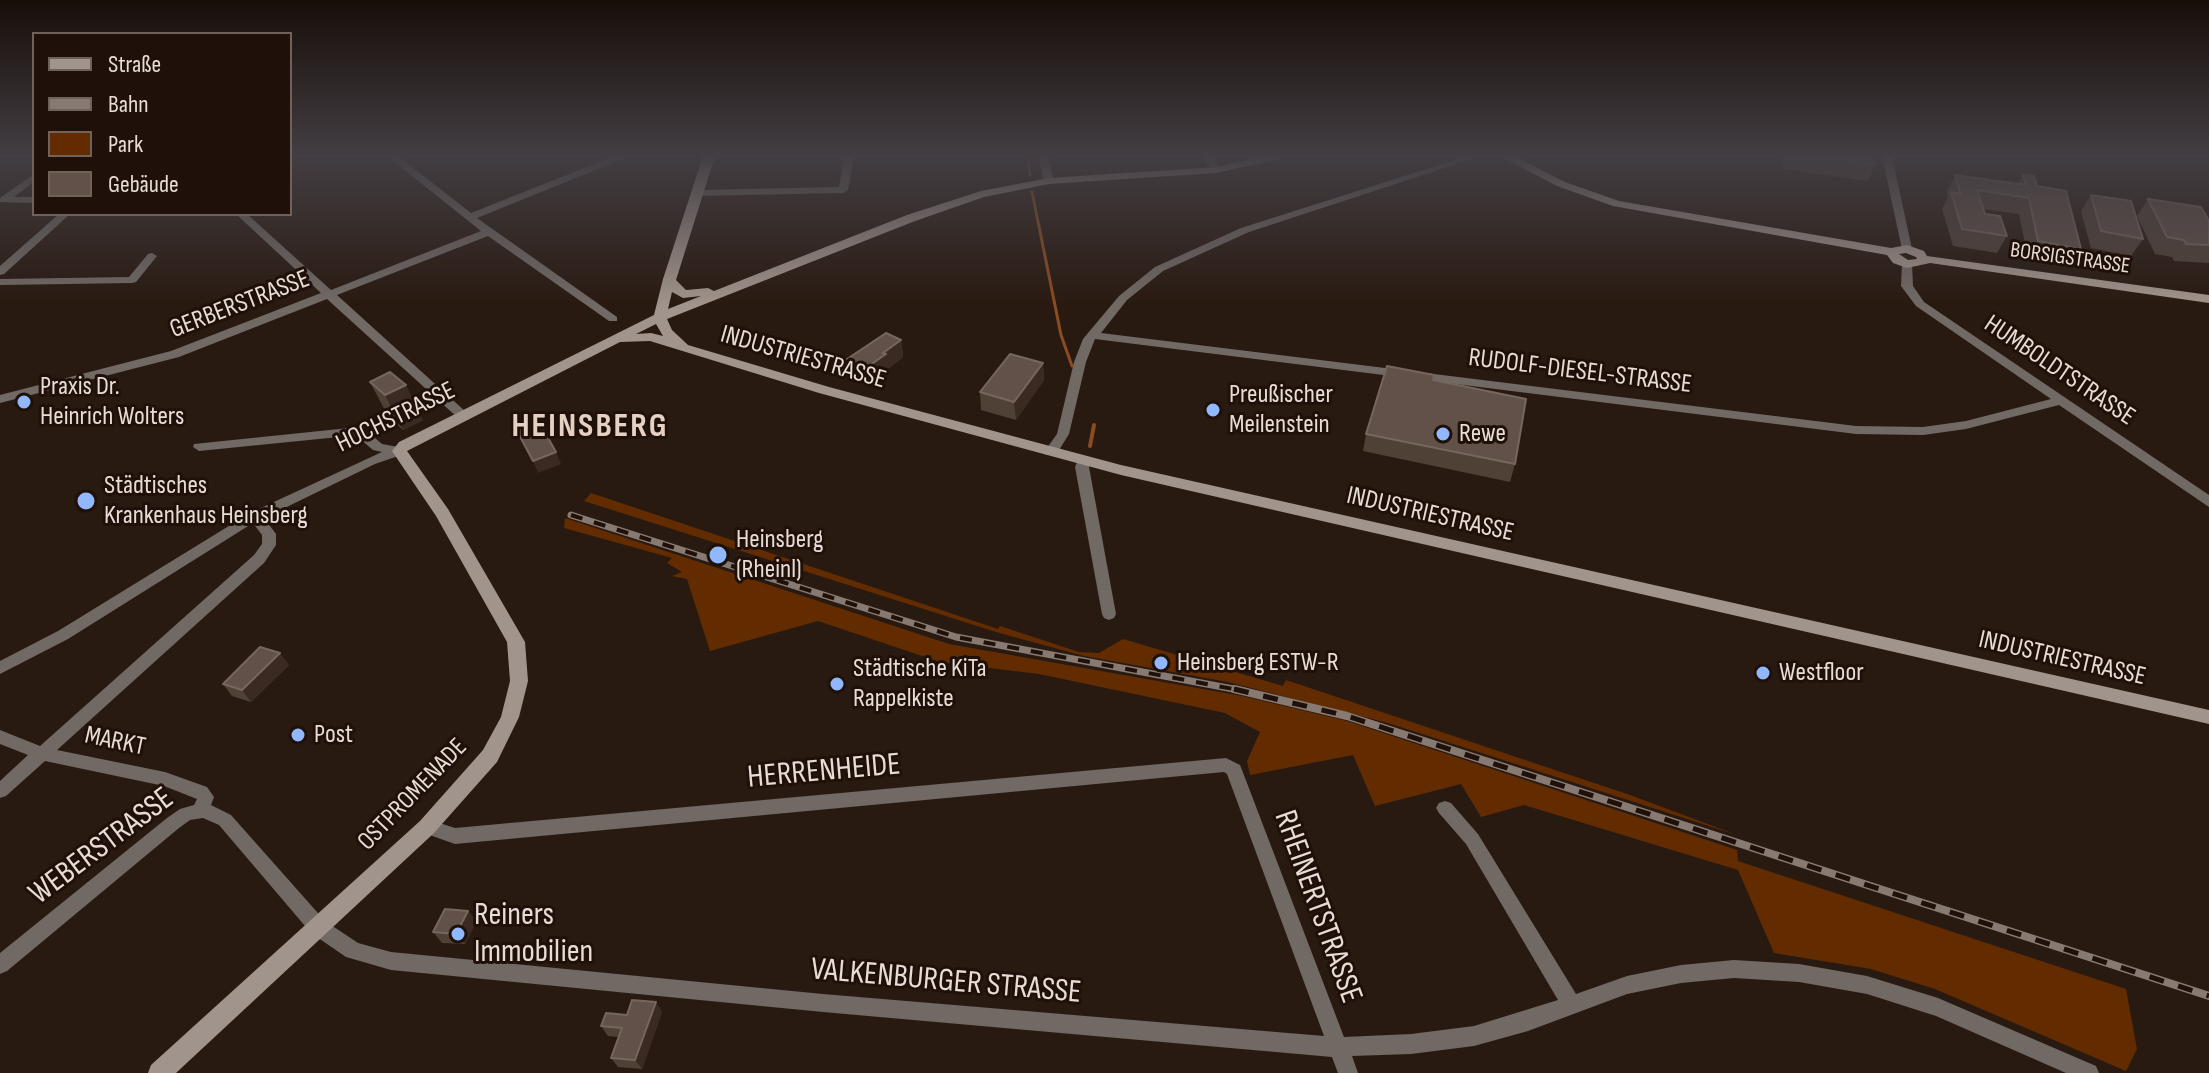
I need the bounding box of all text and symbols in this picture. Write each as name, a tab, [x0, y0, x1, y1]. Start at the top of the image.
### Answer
legend	[32, 32, 292, 216]
text: Straße	[108, 50, 161, 79]
text: Bahn	[108, 90, 149, 119]
text: Park	[108, 130, 143, 159]
text: Gebäude	[108, 170, 179, 199]
street label: BORSIGSTRASSE	[2008, 238, 2132, 280]
street label: GERBERSTRASSE	[166, 264, 314, 346]
street label: HUMBOLDTSTRASSE	[1978, 309, 2140, 433]
street label: INDUSTRIESTRASSE	[717, 319, 889, 397]
street label: RUDOLF-DIESEL-STRASSE	[1467, 343, 1693, 401]
place label: Praxis Dr. Heinrich Wolters	[40, 371, 184, 432]
street label: HOCHSTRASSE	[331, 376, 461, 460]
place label: Preußischer Meilenstein	[1229, 379, 1333, 440]
marker: Praxis Dr. Heinrich Wolters	[15, 393, 33, 411]
marker: Preußischer Meilenstein	[1204, 401, 1222, 419]
district label: HEINSBERG	[511, 407, 669, 447]
place label: Rewe	[1459, 418, 1506, 450]
marker: Rewe	[1434, 425, 1452, 443]
place label: Städtisches Krankenhaus Heinsberg	[104, 470, 308, 532]
street label: INDUSTRIESTRASSE	[1343, 481, 1517, 549]
marker: Städtisches Krankenhaus Heinsberg	[75, 490, 97, 512]
place label: Heinsberg (Rheinl)	[736, 524, 823, 586]
marker: Heinsberg (Rheinl)	[707, 544, 729, 566]
street label: INDUSTRIESTRASSE	[1975, 625, 2149, 693]
place label: Heinsberg ESTW-R	[1177, 647, 1339, 679]
place label: Städtische KiTa Rappelkiste	[853, 653, 987, 714]
marker: Heinsberg ESTW-R	[1152, 654, 1170, 672]
place label: Westfloor	[1779, 657, 1864, 689]
marker: Westfloor	[1754, 664, 1772, 682]
marker: Städtische KiTa Rappelkiste	[828, 675, 846, 693]
place label: Post	[314, 719, 353, 751]
street label: MARKT	[82, 720, 148, 764]
marker: Post	[289, 726, 307, 744]
street label: OSTPROMENADE	[352, 732, 474, 858]
street label: HERRENHEIDE	[746, 746, 902, 798]
street label: WEBERSTRASSE	[22, 780, 182, 914]
street label: RHEINERTSTRASSE	[1264, 806, 1370, 1008]
place label: Reiners Immobilien	[474, 897, 593, 972]
marker: Reiners Immobilien	[449, 925, 467, 943]
street label: VALKENBURGER STRASSE	[809, 951, 1083, 1013]

